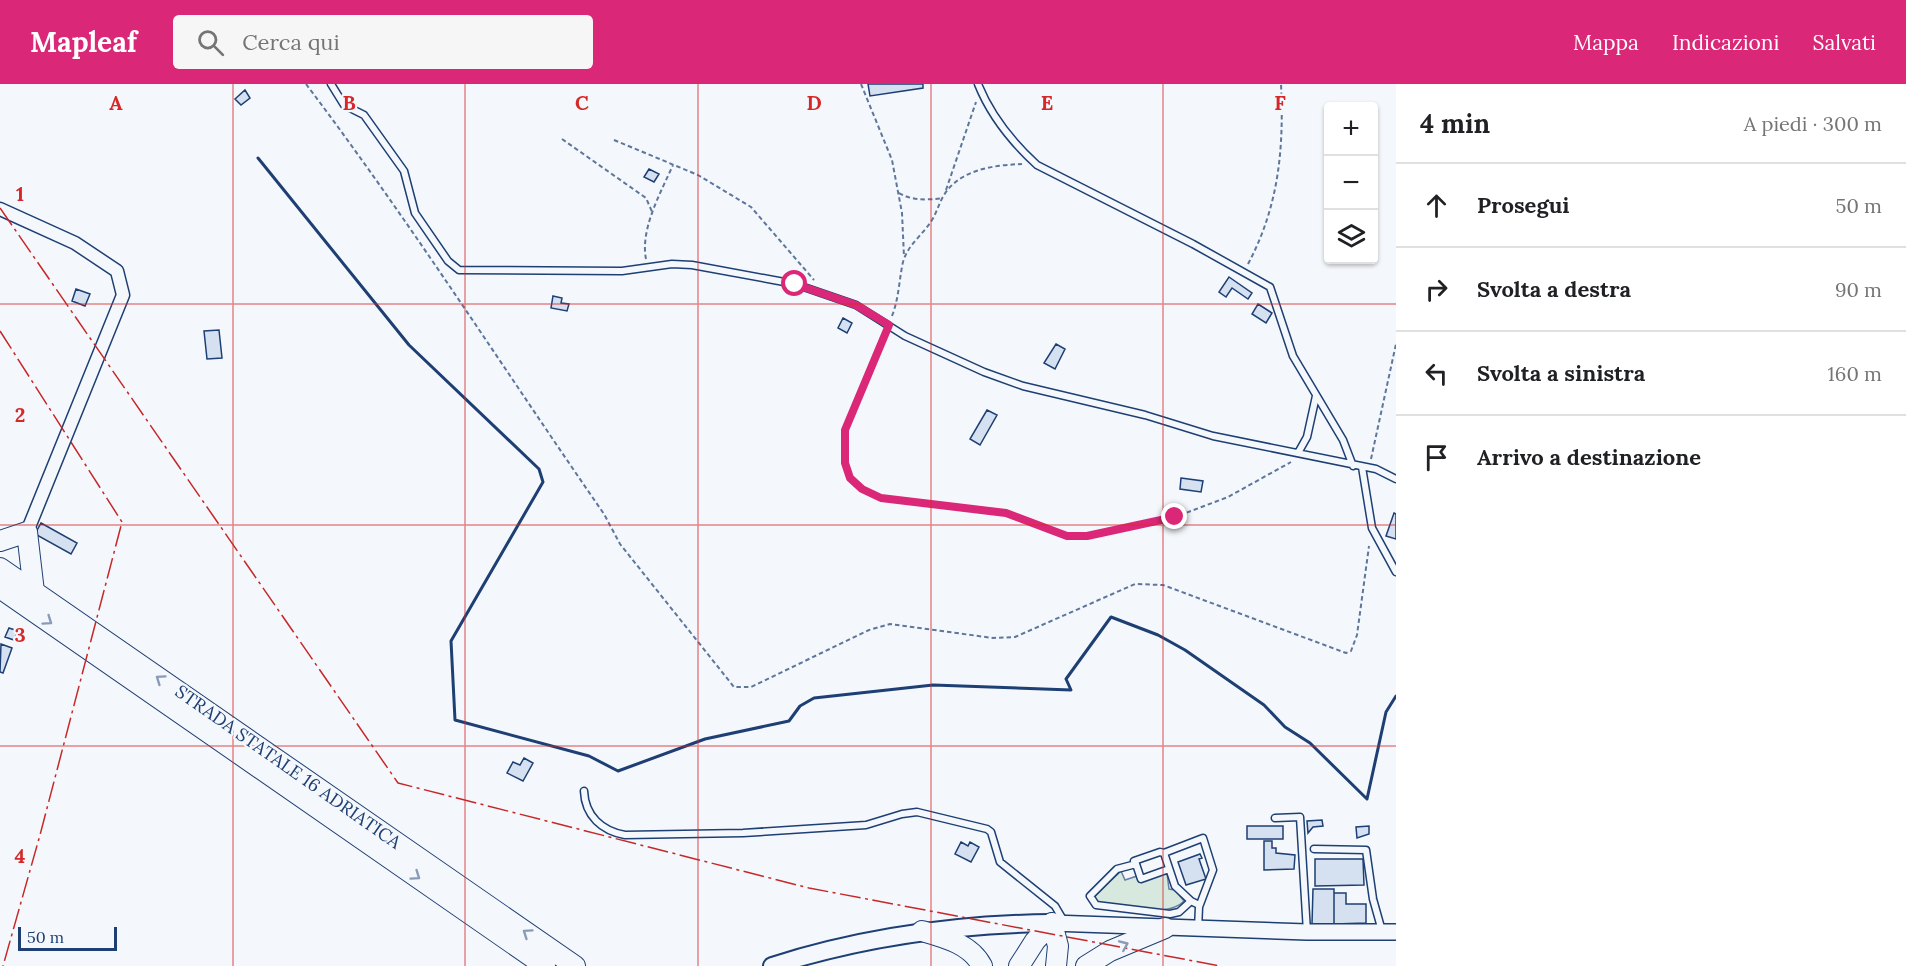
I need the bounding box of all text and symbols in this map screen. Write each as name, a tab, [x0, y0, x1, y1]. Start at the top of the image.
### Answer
search box	[173, 15, 593, 69]
text: Mapleaf	[30, 24, 137, 60]
icon: search	[194, 26, 227, 59]
text: Cerca qui	[242, 28, 340, 56]
text: Mappa	[1573, 29, 1639, 56]
text: Indicazioni	[1672, 29, 1780, 56]
text: Salvati	[1813, 29, 1876, 56]
text: A	[109, 90, 123, 115]
text: B	[342, 90, 356, 115]
text: C	[575, 90, 589, 115]
text: D	[806, 90, 822, 115]
text: E	[1041, 90, 1053, 115]
text: F	[1274, 90, 1286, 115]
map controls	[1324, 102, 1378, 264]
button: +	[1324, 102, 1378, 156]
text: 4 min	[1420, 107, 1490, 140]
text: A piedi · 300 m	[1744, 111, 1882, 136]
button: −	[1324, 156, 1378, 210]
text: 1	[16, 181, 24, 206]
icon: ahead	[1420, 189, 1453, 222]
text: Prosegui	[1477, 191, 1569, 219]
text: 50 m	[1836, 193, 1882, 218]
button: layers	[1324, 210, 1378, 264]
route start	[781, 270, 807, 296]
icon: right	[1420, 273, 1453, 306]
text: Svolta a destra	[1477, 275, 1631, 303]
text: 90 m	[1835, 277, 1882, 302]
icon: left	[1420, 357, 1453, 390]
text: Svolta a sinistra	[1477, 359, 1645, 387]
text: 160 m	[1828, 361, 1882, 386]
text: 2	[15, 402, 25, 427]
icon: arrive	[1420, 441, 1453, 474]
text: Arrivo a destinazione	[1477, 443, 1701, 471]
route end	[1161, 503, 1187, 529]
one-way arrow	[42, 614, 52, 626]
text: 3	[14, 622, 26, 647]
one-way arrow	[155, 675, 166, 686]
street label: STRADA STATALE 16 ADRIATICA	[171, 680, 406, 854]
text: 4	[15, 843, 26, 868]
one-way arrow	[409, 869, 420, 880]
scale bar	[18, 924, 117, 952]
text: 50 m	[27, 927, 64, 947]
one-way arrow	[523, 929, 534, 940]
one-way arrow	[1118, 940, 1129, 952]

